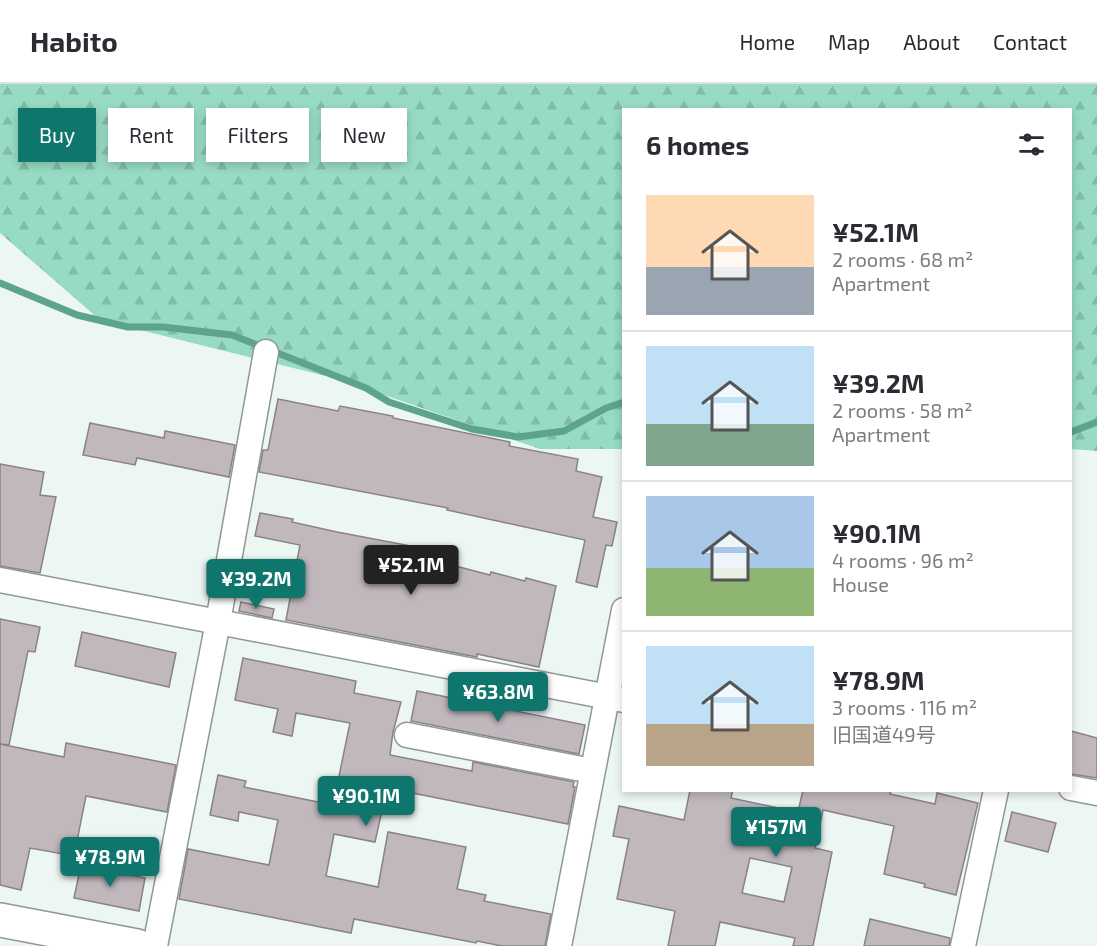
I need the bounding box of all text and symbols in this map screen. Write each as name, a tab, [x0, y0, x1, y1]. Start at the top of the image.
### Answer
text: Habito	[30, 24, 118, 58]
text: Home	[739, 29, 795, 54]
text: Map	[828, 29, 870, 54]
text: About	[903, 29, 960, 54]
text: Contact	[993, 29, 1067, 54]
chip: Buy	[18, 108, 96, 162]
chip: Rent	[108, 108, 194, 162]
chip: Filters	[206, 108, 309, 162]
chip: New	[321, 108, 407, 162]
icon: filters	[1015, 128, 1048, 161]
text: 6 homes	[646, 129, 749, 160]
text: ¥52.1M	[832, 216, 919, 247]
icon: home	[694, 219, 766, 291]
text: 2 rooms · 68 m²	[832, 247, 973, 271]
text: Apartment	[832, 271, 930, 295]
text: ¥39.2M	[832, 367, 925, 398]
icon: home	[694, 370, 766, 442]
text: 2 rooms · 58 m²	[832, 398, 973, 422]
text: Apartment	[832, 422, 930, 446]
text: ¥90.1M	[832, 517, 921, 548]
icon: home	[694, 520, 766, 592]
pin: ¥52.1M	[362, 545, 460, 596]
text: 4 rooms · 96 m²	[832, 548, 974, 572]
text: ¥52.1M	[378, 552, 444, 576]
pin: ¥39.2M	[207, 559, 305, 610]
text: ¥39.2M	[220, 566, 292, 590]
text: House	[832, 572, 889, 596]
text: ¥78.9M	[832, 664, 925, 695]
icon: home	[694, 670, 766, 742]
pin: ¥63.8M	[449, 672, 547, 723]
text: ¥63.8M	[462, 679, 534, 703]
text: 3 rooms · 116 m²	[832, 695, 977, 719]
text: 旧国道49号	[832, 722, 936, 746]
pin: ¥90.1M	[317, 776, 415, 827]
text: ¥90.1M	[332, 783, 400, 807]
pin: ¥157M	[734, 807, 818, 858]
text: ¥157M	[745, 814, 807, 838]
pin: ¥78.9M	[61, 837, 159, 888]
text: ¥78.9M	[74, 844, 146, 868]

